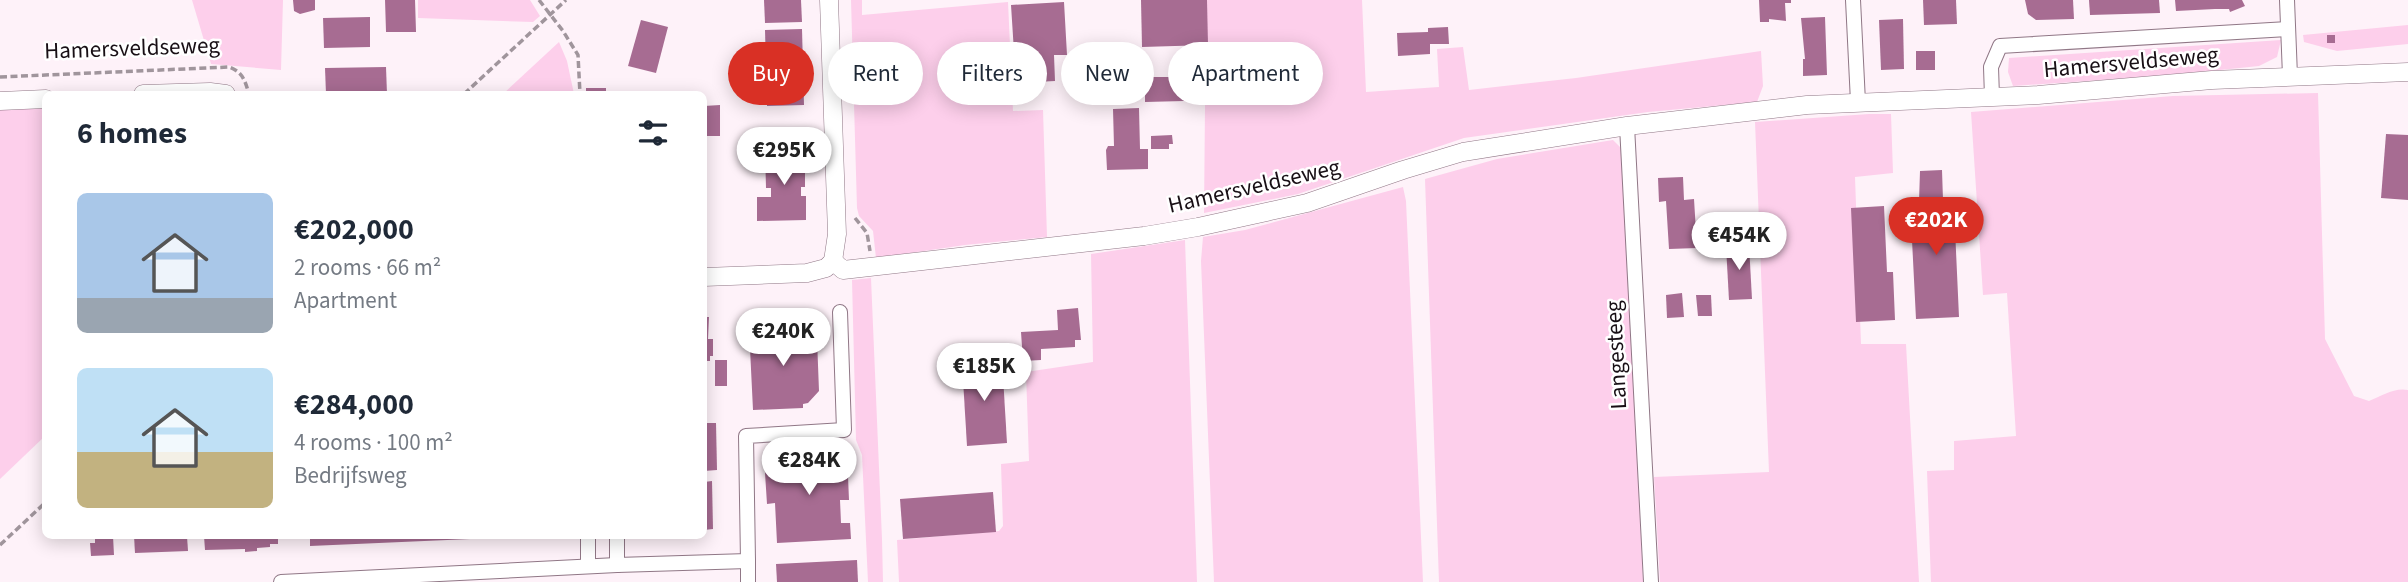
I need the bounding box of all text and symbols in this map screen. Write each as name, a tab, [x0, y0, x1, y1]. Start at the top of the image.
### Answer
street label: Hamersveldseweg	[44, 28, 221, 68]
street label: Hamersveldseweg	[2042, 38, 2220, 86]
chip: Buy	[728, 42, 814, 105]
chip: Rent	[828, 42, 923, 105]
chip: Filters	[937, 42, 1047, 105]
chip: New	[1061, 42, 1154, 105]
chip: Apartment	[1168, 42, 1323, 105]
text: 6 homes	[77, 112, 187, 155]
icon: filters	[634, 114, 672, 152]
pin: €295K	[735, 128, 833, 187]
text: €295K	[753, 133, 815, 166]
street label: Hamersveldseweg	[1165, 150, 1344, 222]
pin: €202K	[1887, 198, 1985, 257]
text: €202K	[1905, 203, 1967, 236]
text: €202,000	[294, 208, 414, 251]
pin: €454K	[1690, 212, 1788, 272]
text: €454K	[1708, 218, 1770, 251]
icon: home	[133, 221, 217, 305]
text: 2 rooms · 66 m²	[294, 251, 441, 284]
text: Apartment	[294, 284, 397, 317]
street label: Langesteeg	[1597, 299, 1635, 410]
pin: €240K	[734, 308, 832, 368]
text: €240K	[752, 314, 814, 347]
pin: €185K	[935, 344, 1033, 403]
text: €185K	[953, 349, 1015, 382]
text: €284,000	[294, 383, 414, 426]
icon: home	[133, 396, 217, 480]
text: 4 rooms · 100 m²	[294, 426, 453, 459]
pin: €284K	[760, 438, 858, 497]
text: €284K	[778, 443, 840, 476]
text: Bedrijfsweg	[294, 459, 407, 492]

